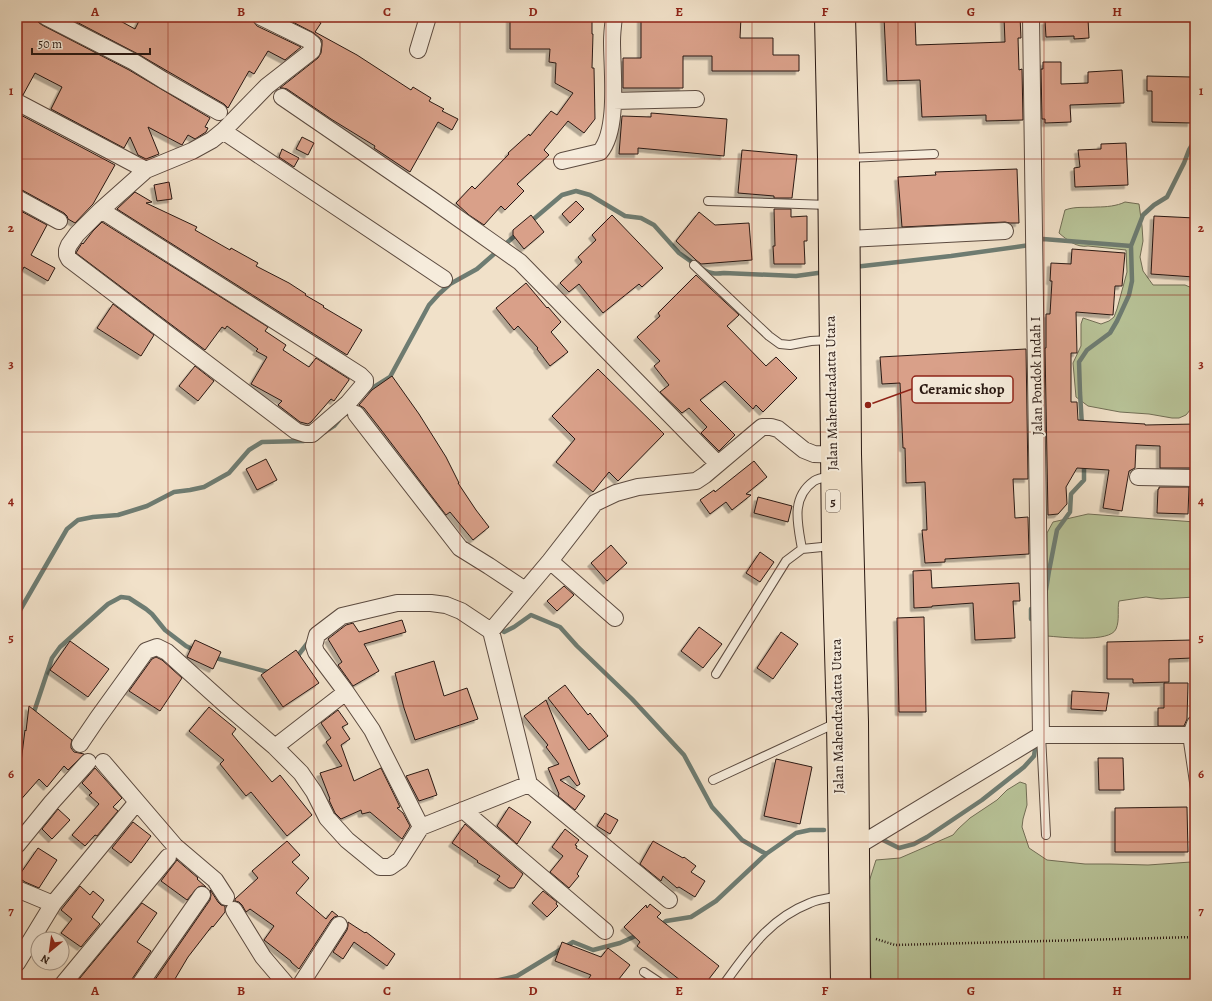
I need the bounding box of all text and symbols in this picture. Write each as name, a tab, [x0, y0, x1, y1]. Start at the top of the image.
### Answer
text: A	[90, 3, 100, 20]
text: B	[237, 3, 245, 20]
text: C	[383, 3, 391, 20]
text: D	[528, 3, 538, 20]
text: E	[675, 3, 683, 20]
text: F	[822, 3, 829, 20]
text: G	[967, 3, 975, 20]
text: H	[1112, 3, 1122, 20]
scale bar	[32, 30, 150, 56]
text: 50 m	[38, 36, 62, 52]
text: 1	[9, 82, 14, 99]
text: 1	[1199, 82, 1204, 99]
text: 2	[8, 219, 15, 236]
text: 2	[1198, 219, 1205, 236]
street label: Jalan Mahendradatta Utara	[821, 315, 842, 471]
street label: Jalan Pondok Indah I	[1026, 316, 1047, 436]
text: 3	[8, 355, 14, 372]
text: 3	[1198, 355, 1204, 372]
callout: Ceramic shop	[912, 376, 1013, 403]
text: Ceramic shop	[919, 379, 1005, 399]
road number: 5	[826, 490, 840, 512]
text: 4	[8, 492, 14, 509]
text: 4	[1198, 492, 1204, 509]
text: 5	[8, 629, 14, 646]
text: 5	[1198, 629, 1204, 646]
street label: Jalan Mahendradatta Utara	[827, 638, 848, 794]
text: 6	[8, 765, 14, 782]
text: 6	[1198, 765, 1204, 782]
text: 7	[8, 902, 14, 919]
text: 7	[1198, 902, 1204, 919]
north arrow	[30, 931, 70, 971]
text: N	[38, 951, 53, 968]
text: A	[90, 982, 100, 999]
text: B	[237, 982, 245, 999]
text: C	[383, 982, 391, 999]
text: D	[528, 982, 538, 999]
text: E	[675, 982, 683, 999]
text: F	[822, 982, 829, 999]
text: G	[967, 982, 975, 999]
text: H	[1112, 982, 1122, 999]

